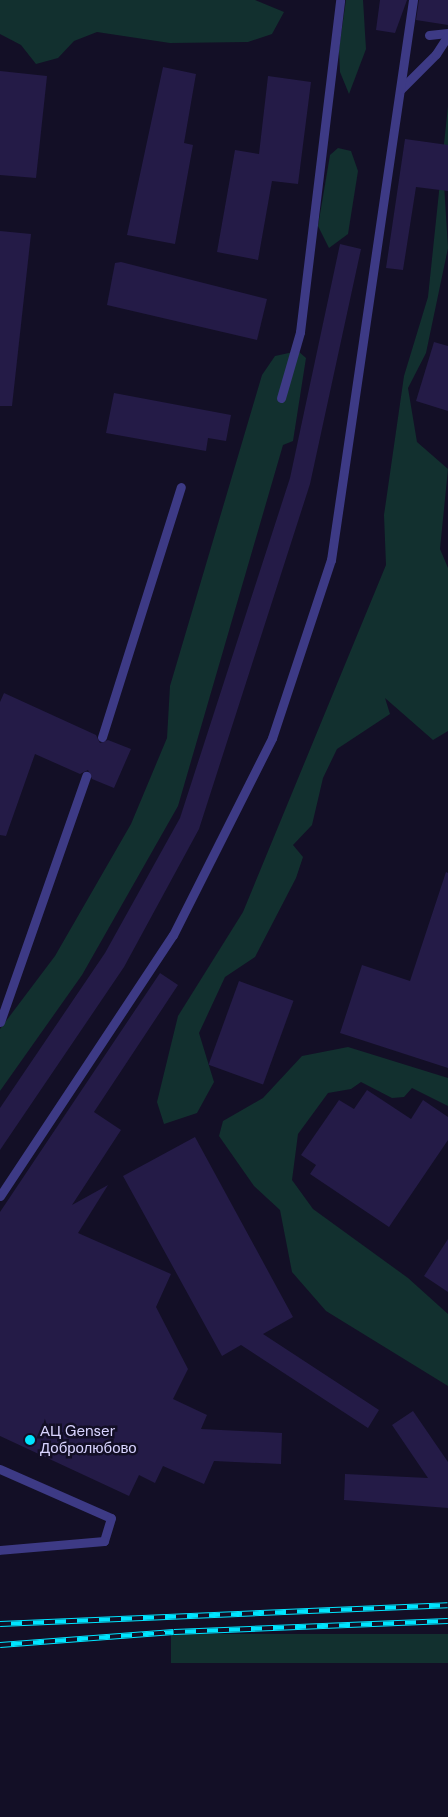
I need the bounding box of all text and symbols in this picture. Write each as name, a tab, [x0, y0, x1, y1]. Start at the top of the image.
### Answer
place label: АЦ Genser Добролюбово	[40, 1422, 137, 1457]
marker: АЦ Genser Добролюбово	[24, 1434, 36, 1446]

